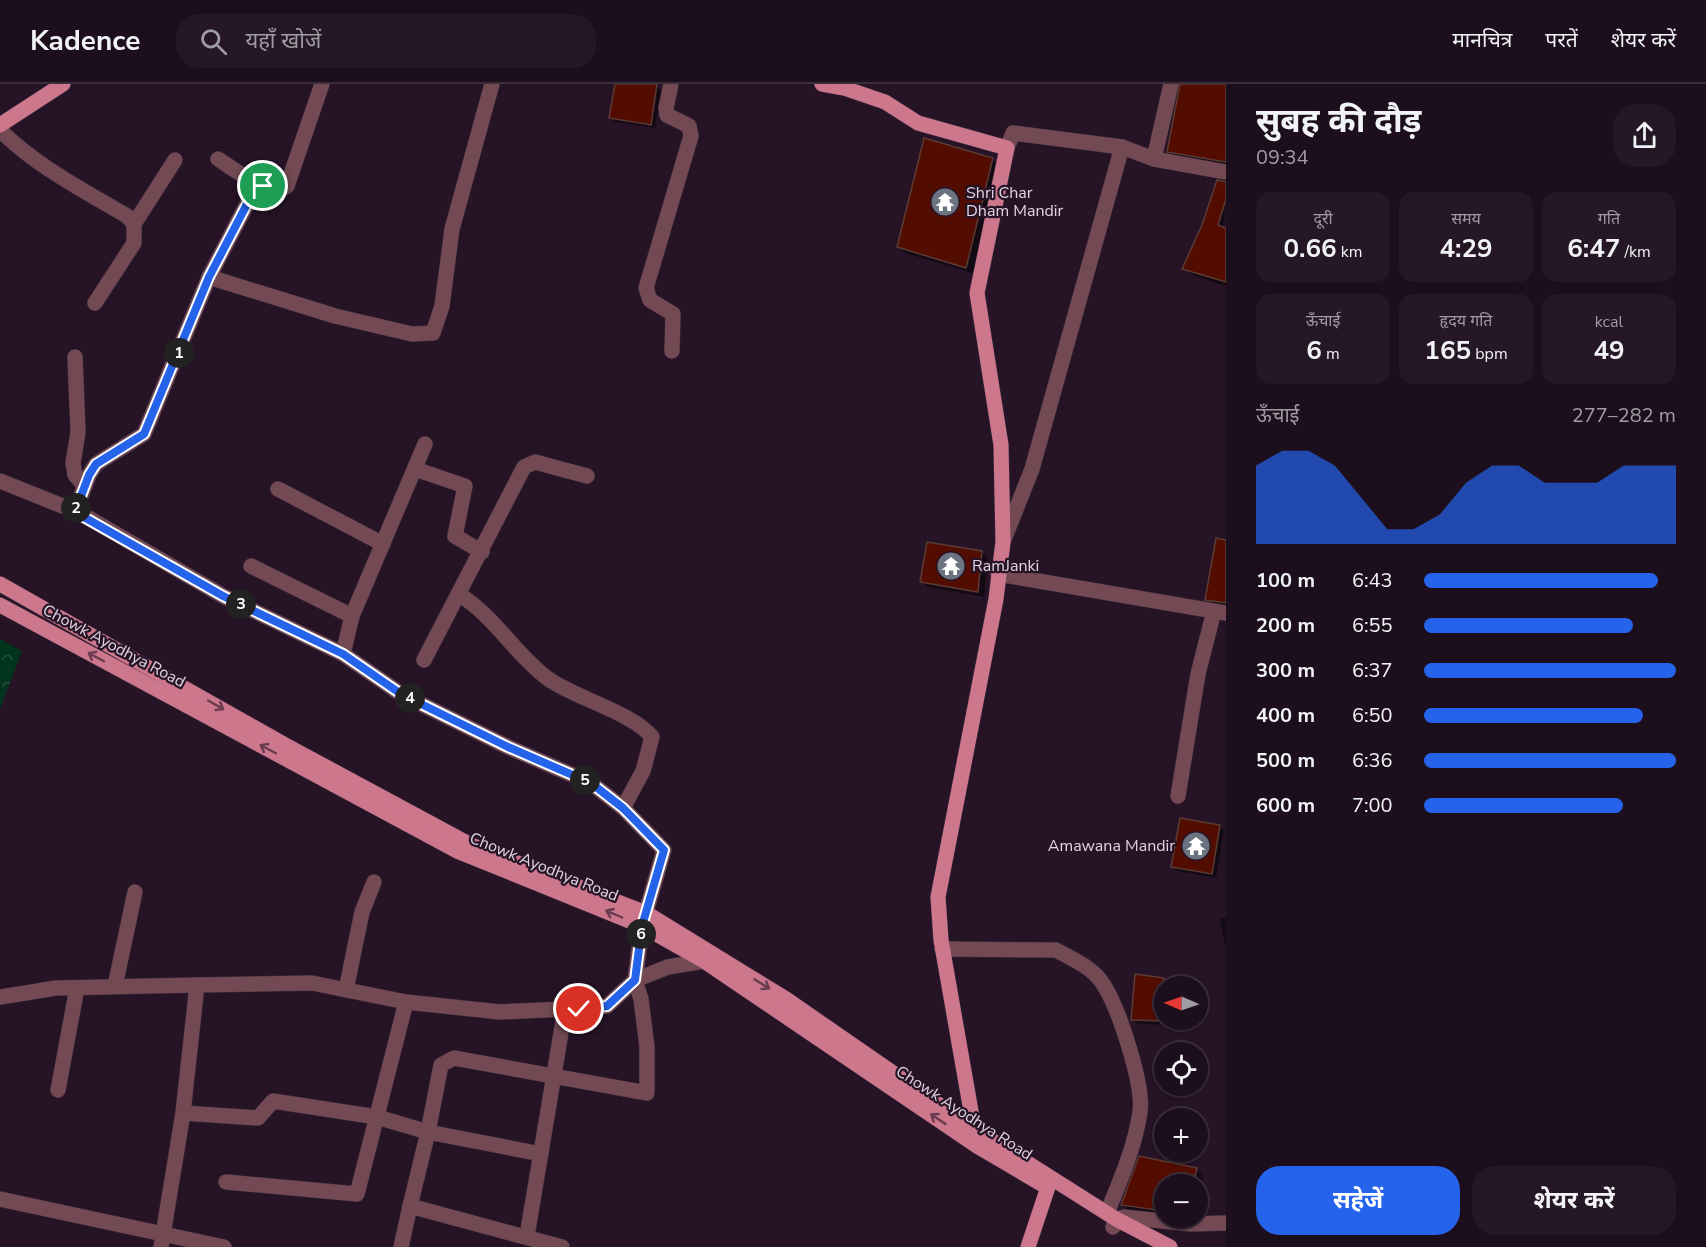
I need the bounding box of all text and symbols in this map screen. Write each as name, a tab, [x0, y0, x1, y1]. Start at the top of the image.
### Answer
search box	[176, 14, 596, 68]
text: Kadence	[30, 22, 140, 60]
icon: search	[197, 25, 230, 58]
text: यहाँ खोजें	[245, 26, 321, 56]
text: मानचित्र	[1452, 26, 1512, 54]
text: परतें	[1545, 26, 1578, 54]
text: शेयर करें	[1611, 26, 1676, 54]
text: सुबह की दौड़	[1256, 99, 1421, 144]
button: share	[1613, 104, 1676, 167]
text: 09:34	[1256, 144, 1309, 171]
pin	[237, 160, 288, 211]
icon: arrive	[246, 169, 279, 202]
place label: Shri Char Dham Mandir	[966, 182, 1064, 222]
temple icon: Shri Char Dham Mandir	[929, 186, 961, 218]
text: दूरी	[1313, 208, 1333, 230]
text: समय	[1451, 208, 1481, 230]
text: गति	[1598, 208, 1620, 230]
text: 0.66	[1283, 231, 1337, 266]
text: 4:29	[1439, 231, 1493, 266]
text: 6:47	[1567, 231, 1620, 266]
text: km	[1337, 241, 1363, 263]
text: /km	[1620, 241, 1651, 263]
text: ऊँचाई	[1306, 310, 1340, 332]
text: हृदय गति	[1440, 310, 1492, 332]
text: kcal	[1595, 311, 1623, 333]
text: 6	[1306, 333, 1322, 368]
text: 165	[1424, 333, 1471, 368]
text: 49	[1593, 333, 1625, 368]
pin: 1	[164, 338, 194, 368]
text: 1	[174, 342, 184, 364]
text: m	[1322, 343, 1340, 365]
text: bpm	[1471, 343, 1508, 365]
text: ऊँचाई	[1256, 402, 1299, 429]
text: 277–282 m	[1572, 402, 1676, 429]
pin: 2	[61, 493, 91, 523]
text: 2	[71, 497, 81, 519]
temple icon: RamJanki	[935, 550, 967, 582]
place label: RamJanki	[972, 555, 1039, 577]
text: 100 m	[1256, 567, 1315, 594]
text: 6:43	[1352, 567, 1393, 594]
pin: 3	[226, 589, 256, 619]
text: 3	[236, 593, 246, 615]
street label: Chowk Ayodhya Road	[39, 599, 189, 693]
text: 200 m	[1256, 612, 1315, 639]
text: 6:55	[1352, 612, 1393, 639]
one-way arrow	[88, 651, 105, 663]
text: 300 m	[1256, 657, 1315, 684]
text: 6:37	[1352, 657, 1393, 684]
pin: 4	[395, 683, 425, 713]
text: 4	[405, 687, 415, 709]
one-way arrow	[207, 699, 224, 711]
text: 400 m	[1256, 702, 1315, 729]
text: 6:50	[1352, 702, 1393, 729]
one-way arrow	[260, 743, 277, 755]
text: 500 m	[1256, 747, 1315, 774]
text: 6:36	[1352, 747, 1393, 774]
pin: 5	[570, 765, 600, 795]
text: 5	[580, 769, 590, 791]
text: 600 m	[1256, 792, 1315, 819]
text: 7:00	[1352, 792, 1393, 819]
street label: Chowk Ayodhya Road	[466, 827, 622, 907]
temple icon: Amawana Mandir	[1180, 830, 1212, 862]
place label: Amawana Mandir	[1048, 835, 1175, 857]
one-way arrow	[605, 908, 624, 919]
pin: 6	[626, 919, 656, 949]
text: 6	[636, 923, 646, 945]
north arrow	[1154, 976, 1208, 1030]
map controls	[1154, 976, 1208, 1228]
one-way arrow	[753, 979, 770, 991]
pin	[553, 983, 604, 1034]
icon: check	[562, 992, 595, 1025]
button: locate	[1154, 1042, 1208, 1096]
street label: Chowk Ayodhya Road	[891, 1061, 1037, 1165]
button: +	[1154, 1108, 1208, 1162]
one-way arrow	[929, 1113, 946, 1126]
button: सहेजें	[1256, 1166, 1460, 1235]
button: शेयर करें	[1472, 1166, 1676, 1235]
button: −	[1154, 1174, 1208, 1228]

